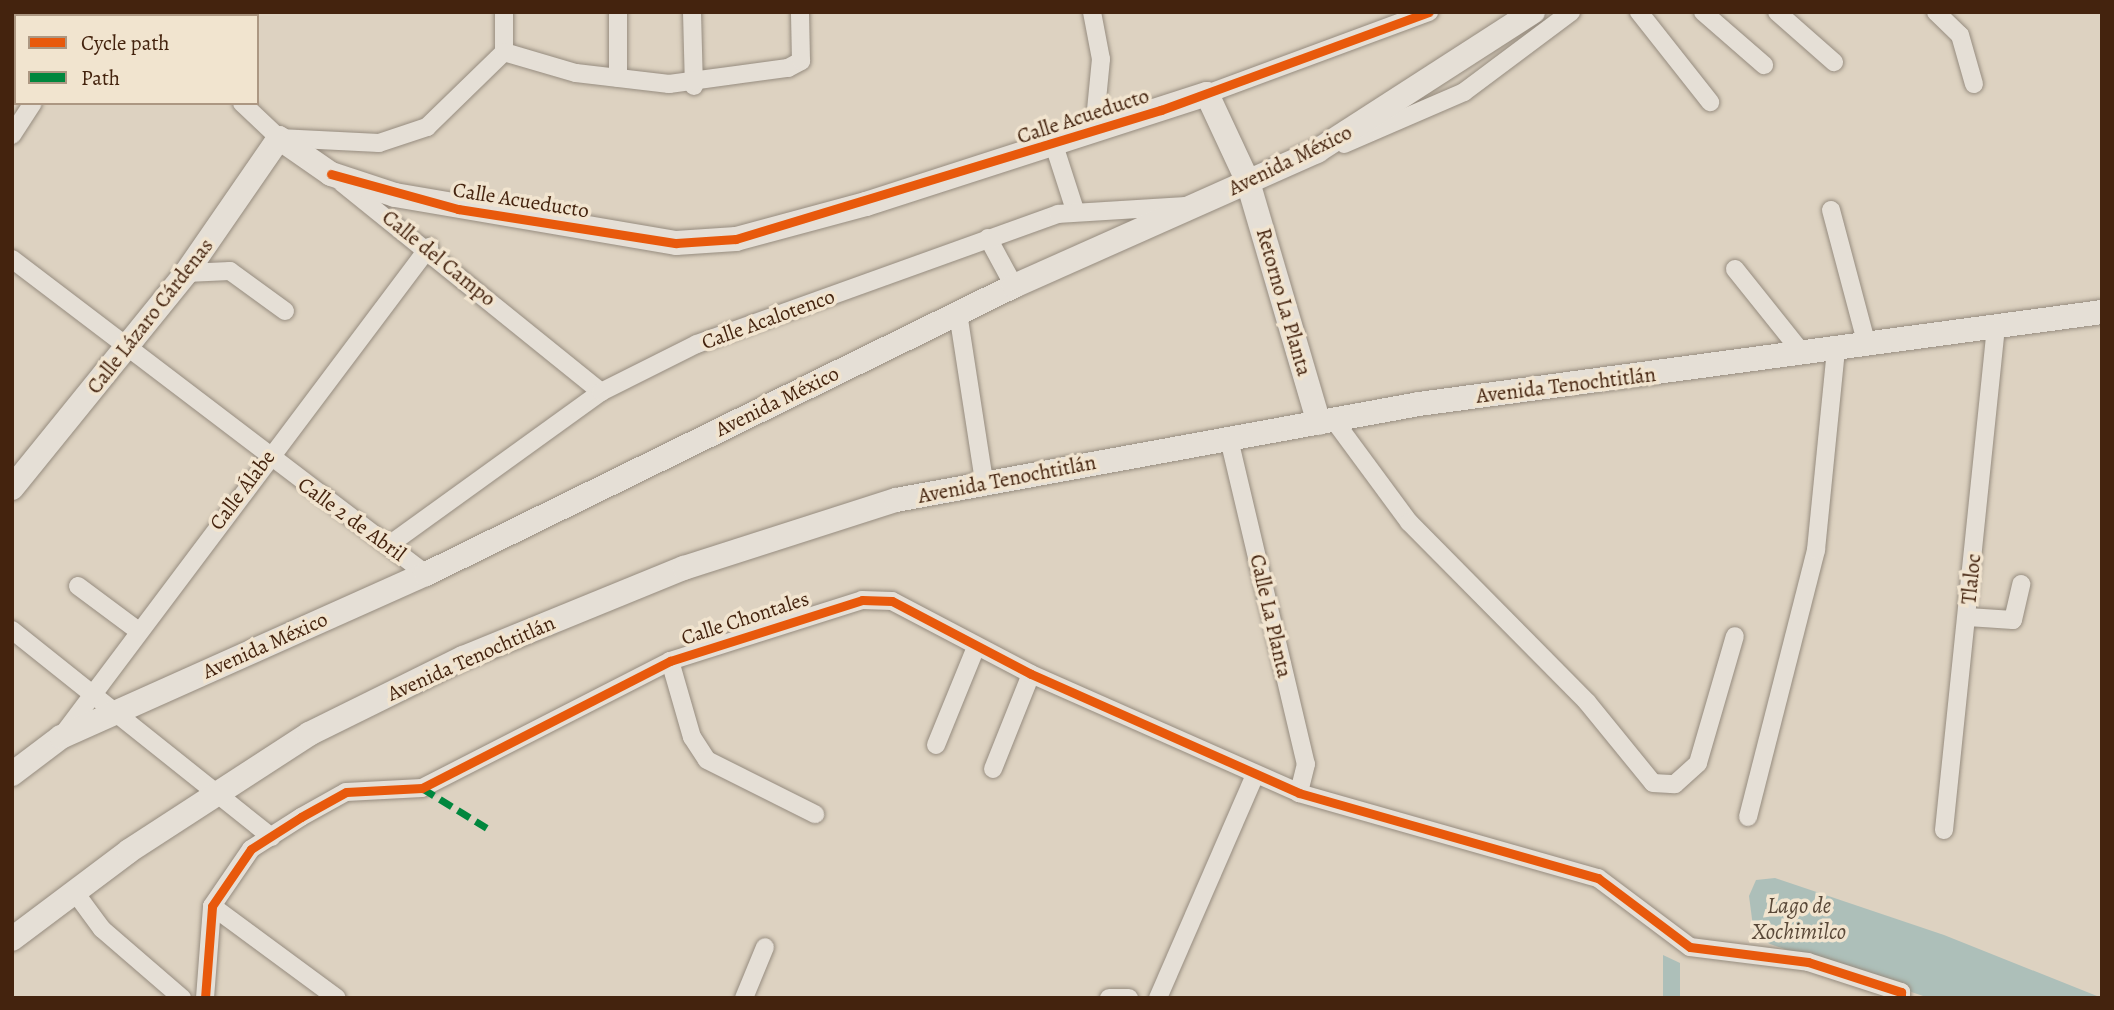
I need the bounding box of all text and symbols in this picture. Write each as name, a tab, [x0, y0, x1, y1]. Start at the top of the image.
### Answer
legend	[14, 14, 259, 105]
text: Cycle path	[81, 29, 170, 57]
text: Path	[81, 64, 120, 92]
street label: Calle Acueducto	[1014, 83, 1152, 149]
street label: Avenida México	[1224, 119, 1356, 201]
street label: Calle Acueducto	[451, 177, 591, 223]
street label: Calle del Campo	[377, 205, 501, 311]
street label: Retorno La Planta	[1251, 225, 1317, 379]
street label: Calle Lázaro Cárdenas	[82, 233, 218, 399]
street label: Calle Acalotenco	[698, 283, 838, 355]
street label: Avenida México	[711, 360, 843, 442]
street label: Avenida Tenochtitlán	[1475, 361, 1657, 409]
street label: Calle Álabe	[204, 445, 280, 535]
street label: Avenida Tenochtitlán	[916, 449, 1098, 509]
street label: Calle 2 de Abril	[293, 471, 411, 567]
street label: Calle La Planta	[1245, 552, 1297, 680]
street label: Tlaloc	[1956, 552, 1986, 606]
street label: Calle Chontales	[678, 586, 812, 650]
street label: Avenida México	[199, 606, 331, 684]
street label: Avenida Tenochtitlán	[383, 610, 559, 706]
water label: Lago de Xochimilco	[1752, 892, 1846, 946]

